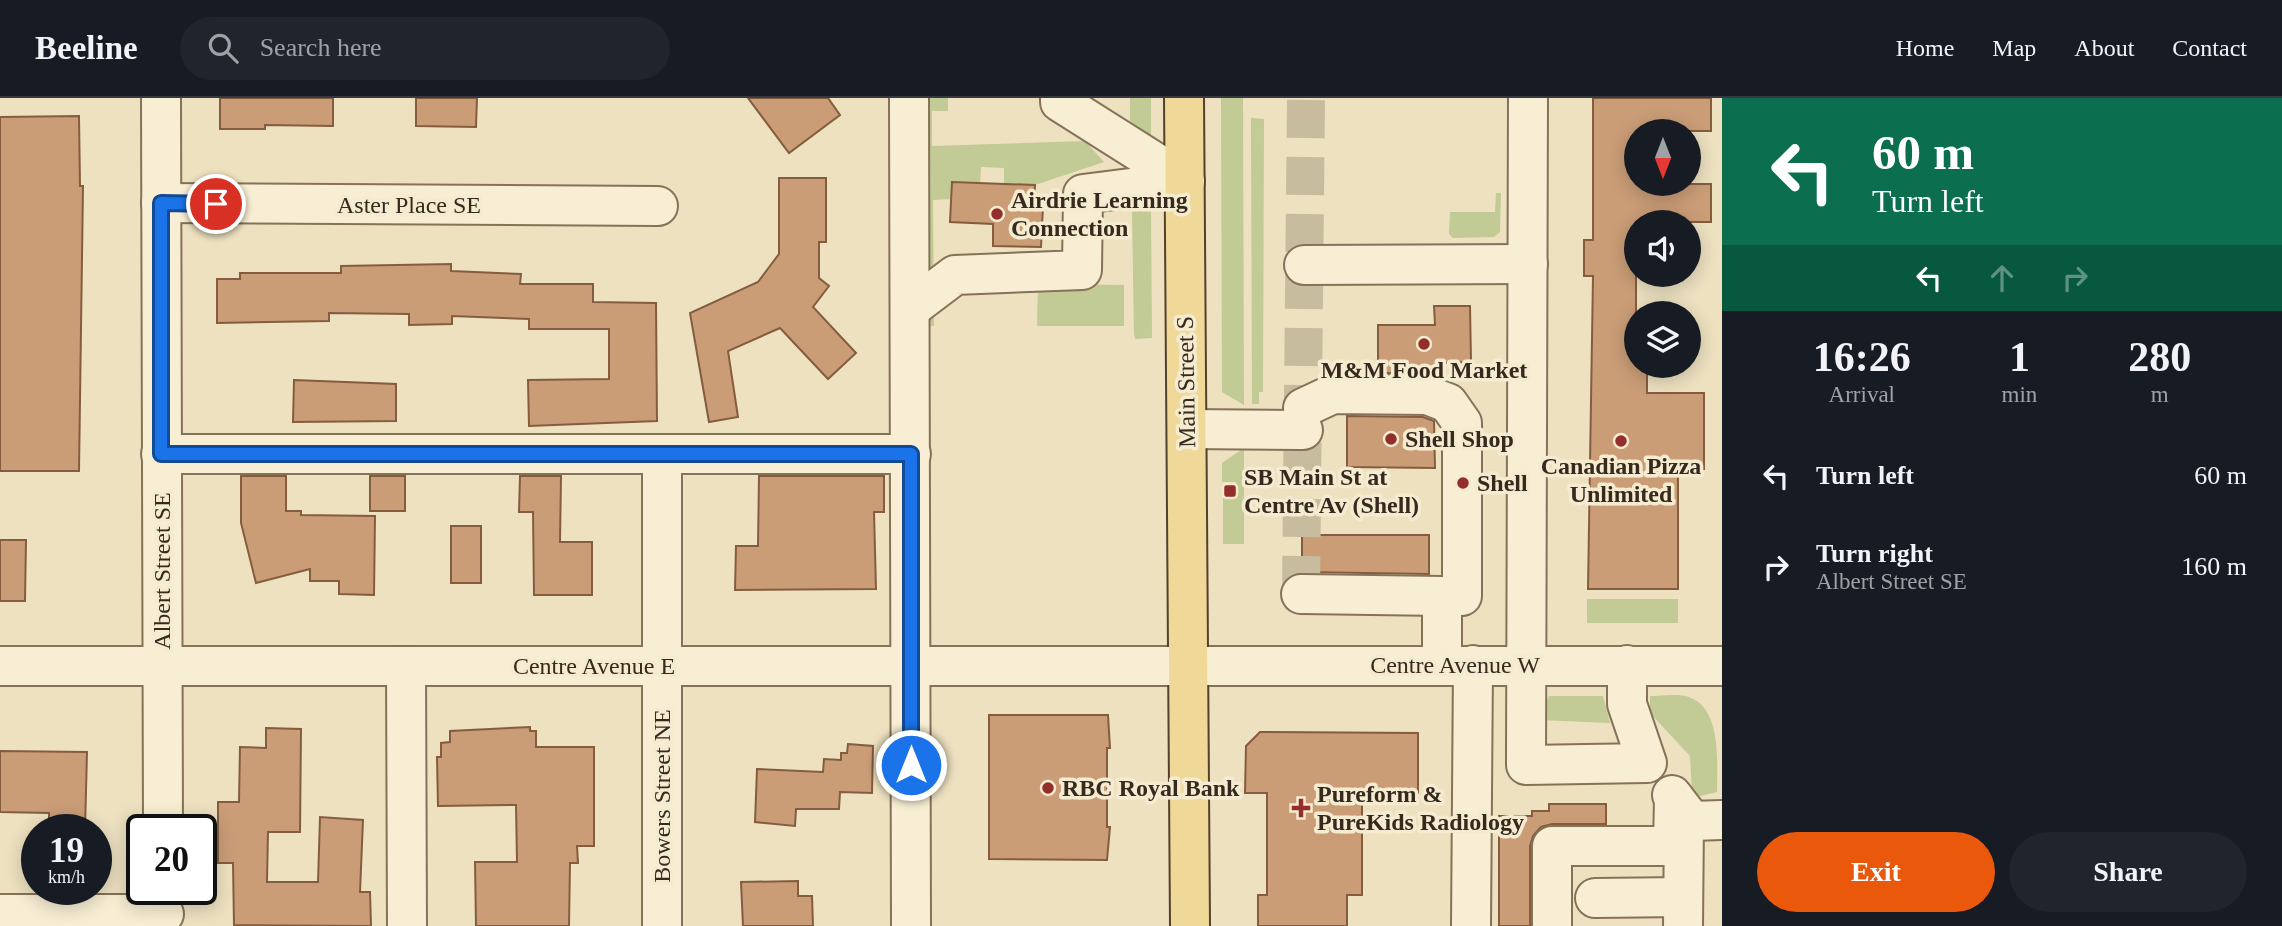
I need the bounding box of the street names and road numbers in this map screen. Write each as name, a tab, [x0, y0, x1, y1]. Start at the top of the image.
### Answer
street label: Aster Place SE	[337, 192, 481, 218]
street label: Main Street S	[1172, 316, 1200, 448]
street label: Albert Street SE	[149, 492, 175, 650]
street label: Centre Avenue W	[1370, 652, 1540, 678]
street label: Centre Avenue E	[513, 653, 675, 679]
street label: Bowers Street NE	[649, 709, 675, 883]

